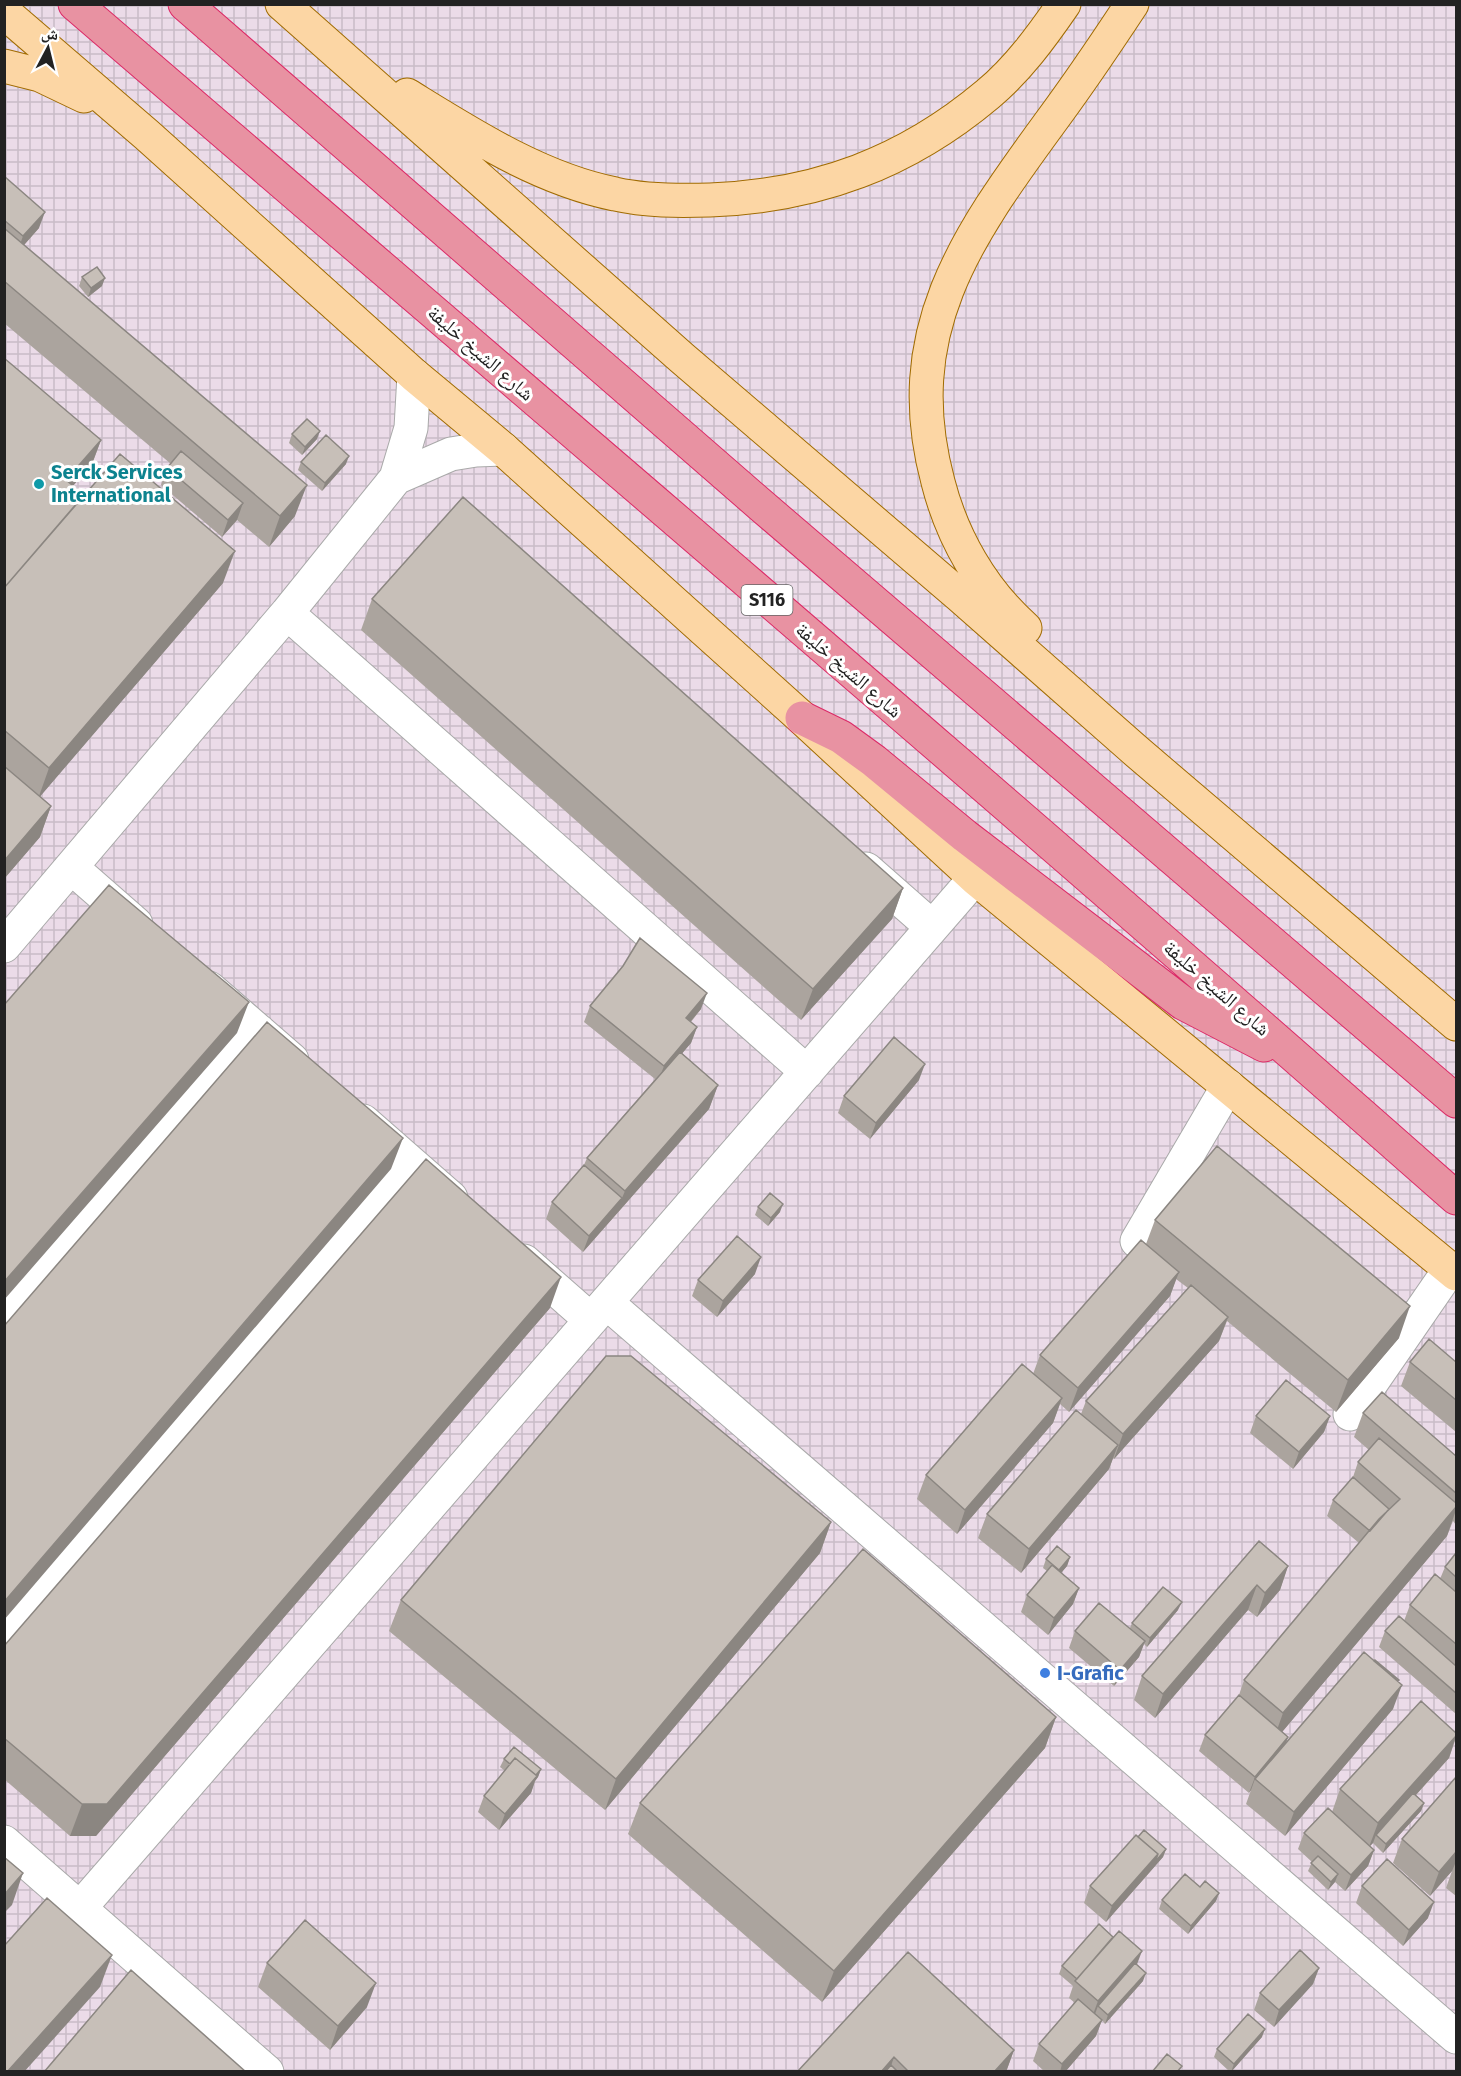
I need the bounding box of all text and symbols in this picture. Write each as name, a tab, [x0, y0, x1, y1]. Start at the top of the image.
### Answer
north arrow	[18, 18, 78, 78]
text: ش	[40, 23, 59, 44]
street label: شارع الشيخ خليفة	[422, 300, 539, 406]
place label: Serck Services International	[51, 460, 183, 507]
marker: Serck Services International	[32, 477, 46, 491]
road number: S116	[742, 585, 792, 615]
street label: شارع الشيخ خليفة	[790, 617, 907, 723]
street label: شارع الشيخ خليفة	[1158, 935, 1275, 1041]
place label: I-Grafic	[1057, 1661, 1124, 1685]
marker: I-Grafic	[1038, 1666, 1052, 1680]

